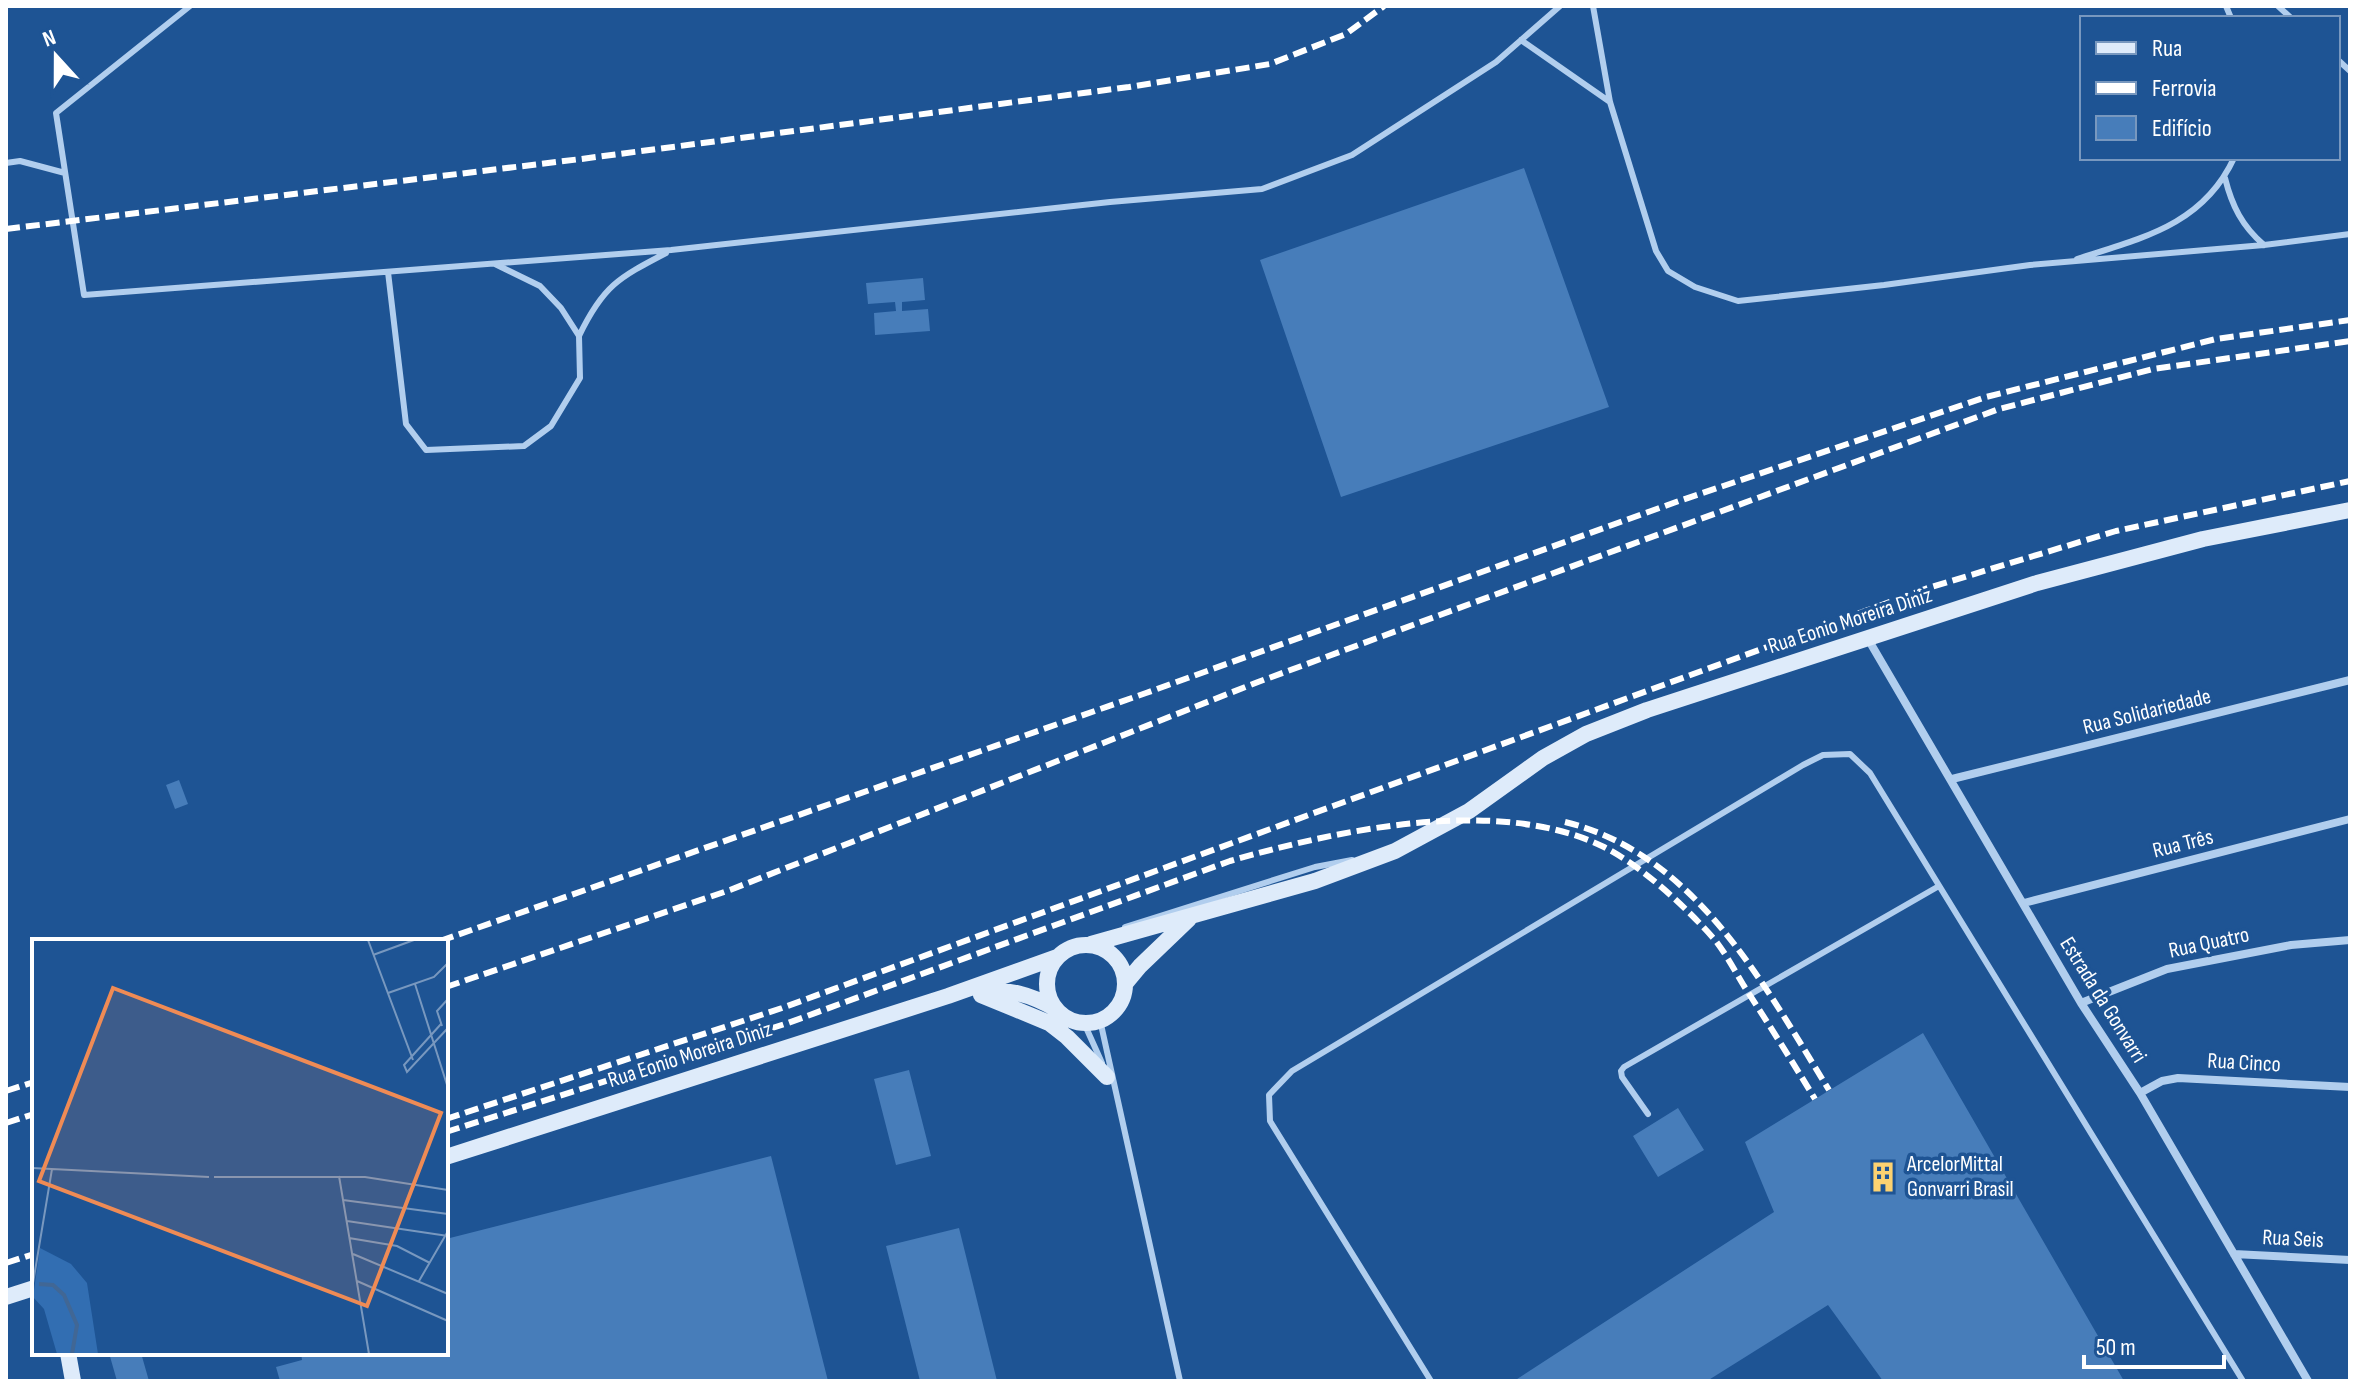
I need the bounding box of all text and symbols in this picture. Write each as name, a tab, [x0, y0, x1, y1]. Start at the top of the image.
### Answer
north arrow	[16, 16, 96, 96]
legend	[2080, 16, 2340, 160]
text: N	[39, 24, 60, 53]
text: Rua	[2152, 34, 2182, 63]
text: Ferrovia	[2152, 74, 2217, 103]
text: Edifício	[2152, 114, 2212, 143]
street label: Rua Eonio Moreira Diniz	[1765, 582, 1936, 660]
street label: Rua Solidariedade	[2080, 683, 2214, 741]
street label: Rua Três	[2150, 823, 2216, 865]
street label: Rua Quatro	[2166, 921, 2252, 965]
street label: Estrada da Gonvarri	[2054, 932, 2152, 1068]
inset map	[32, 939, 448, 1355]
street label: Rua Eonio Moreira Diniz	[605, 1016, 776, 1094]
street label: Rua Cinco	[2207, 1048, 2281, 1078]
place label: ArcelorMittal Gonvarri Brasil	[1906, 1151, 2014, 1203]
building icon: ArcelorMittal Gonvarri Brasil	[1866, 1160, 1900, 1194]
street label: Rua Seis	[2262, 1224, 2325, 1254]
scale bar	[2084, 1319, 2224, 1369]
text: 50 m	[2096, 1333, 2136, 1362]

